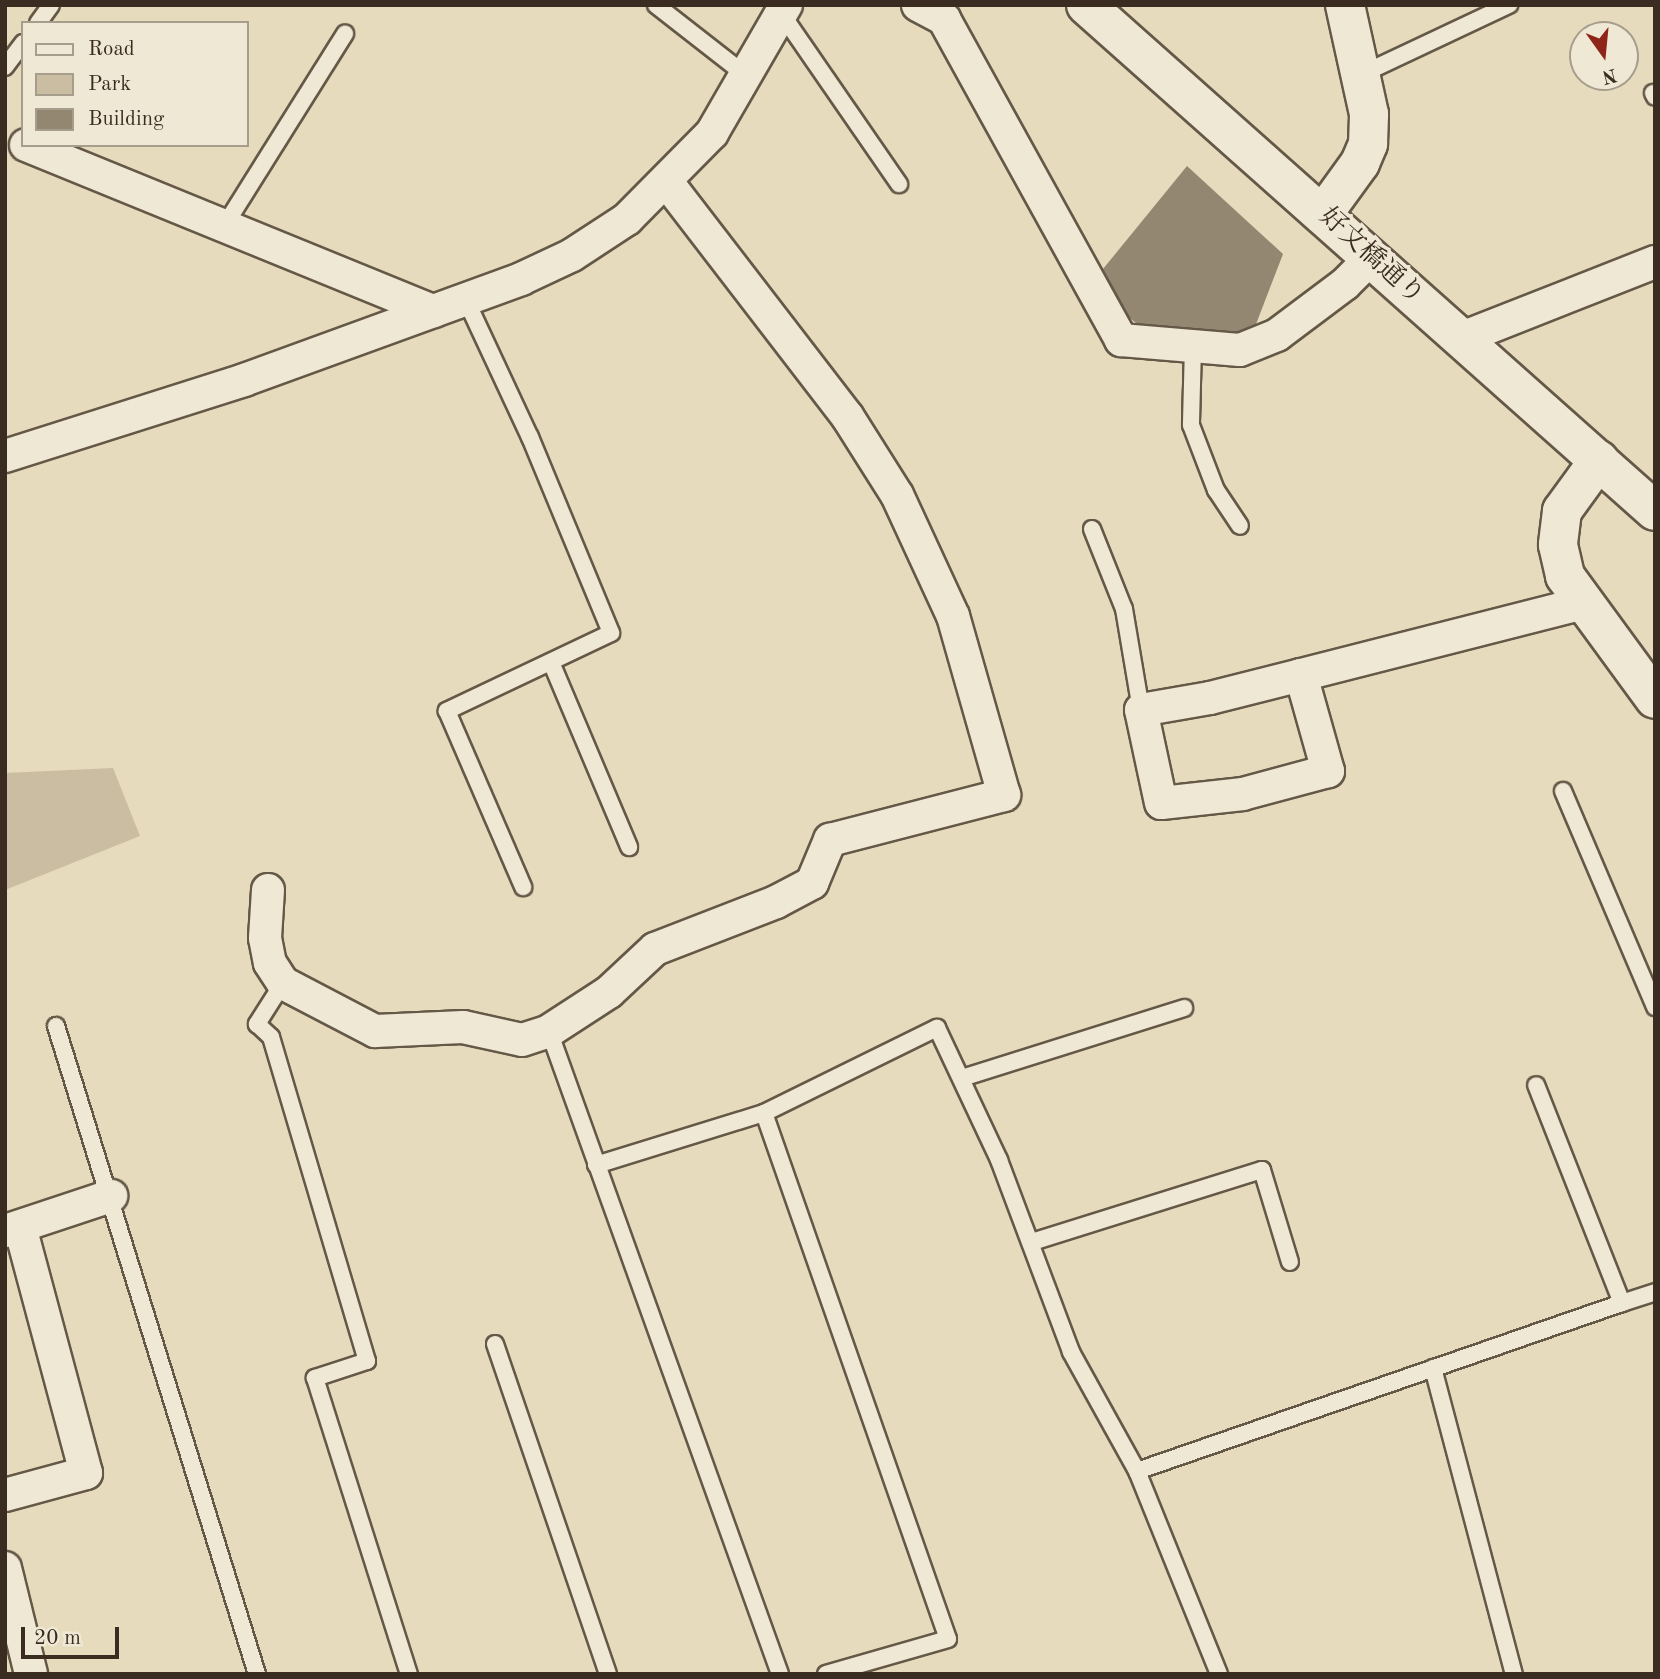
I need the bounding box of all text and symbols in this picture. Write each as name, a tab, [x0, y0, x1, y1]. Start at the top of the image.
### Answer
legend	[21, 21, 248, 147]
north arrow	[1569, 21, 1639, 91]
text: Road	[88, 39, 135, 60]
text: N	[1600, 64, 1619, 86]
text: Park	[88, 74, 131, 95]
text: Building	[88, 109, 164, 130]
street label: 好文橋通り	[1312, 202, 1430, 312]
scale bar	[24, 1612, 122, 1656]
text: 20 m	[34, 1628, 81, 1649]

